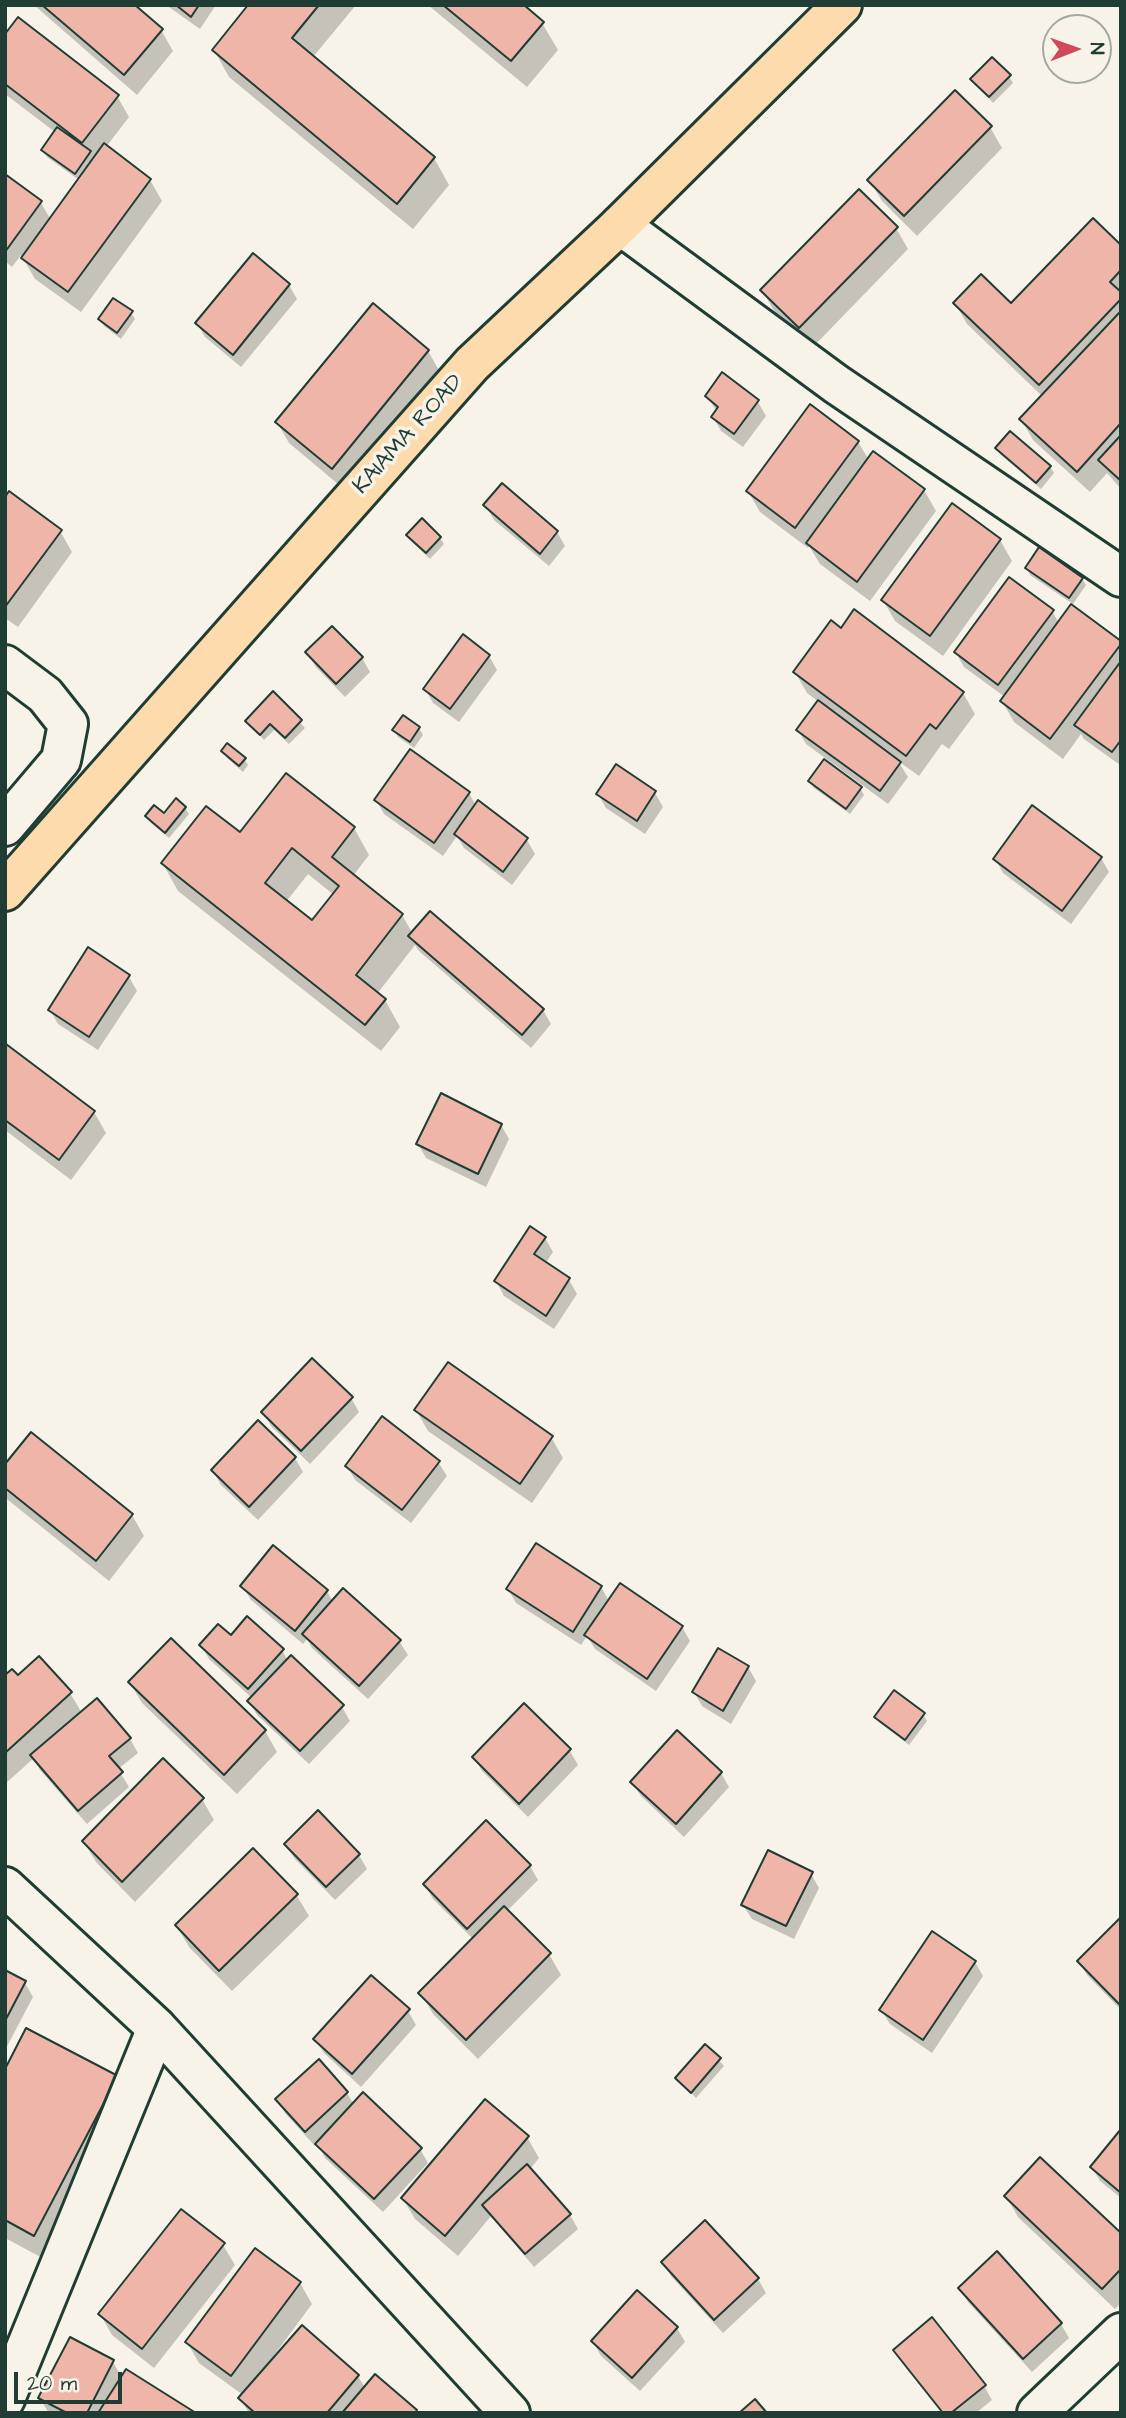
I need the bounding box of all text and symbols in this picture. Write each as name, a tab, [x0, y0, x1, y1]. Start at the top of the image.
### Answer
north arrow	[1042, 14, 1112, 84]
text: N	[1083, 42, 1110, 55]
street label: KAIAMA ROAD	[348, 370, 470, 500]
scale bar	[18, 2358, 126, 2402]
text: 20 m	[27, 2369, 77, 2398]

